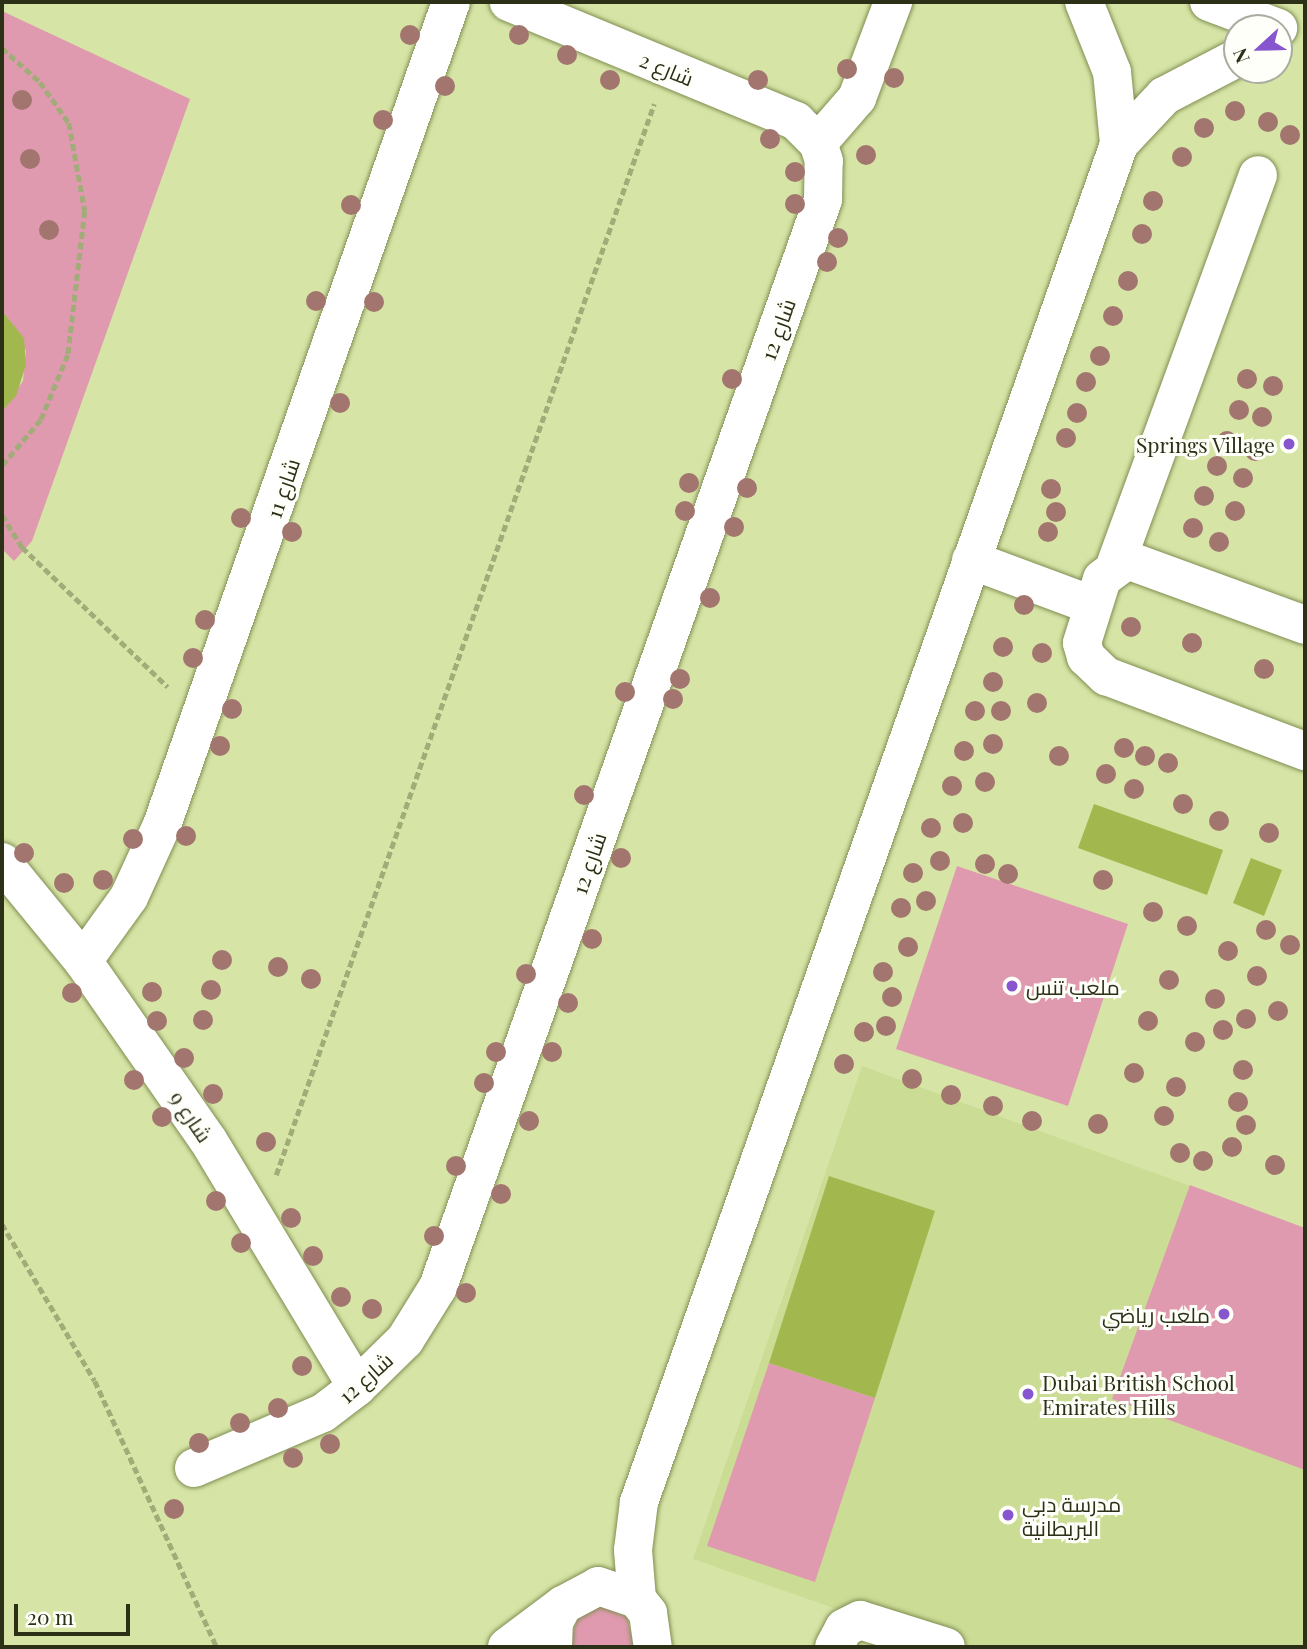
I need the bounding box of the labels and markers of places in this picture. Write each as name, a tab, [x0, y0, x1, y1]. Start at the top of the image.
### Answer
place label: Springs Village	[1135, 431, 1275, 457]
marker: Springs Village	[1281, 436, 1297, 452]
place label: ملعب تنس	[1026, 973, 1120, 999]
marker: ملعب تنس	[1004, 978, 1020, 994]
place label: ملعب رياضي	[1102, 1301, 1210, 1327]
marker: ملعب رياضي	[1216, 1306, 1232, 1322]
place label: Dubai British School Emirates Hills	[1042, 1369, 1235, 1419]
marker: Dubai British School Emirates Hills	[1020, 1386, 1036, 1402]
place label: مدرسة دبي البريطانية	[1022, 1490, 1121, 1540]
marker: مدرسة دبي البريطانية	[1000, 1507, 1016, 1523]

